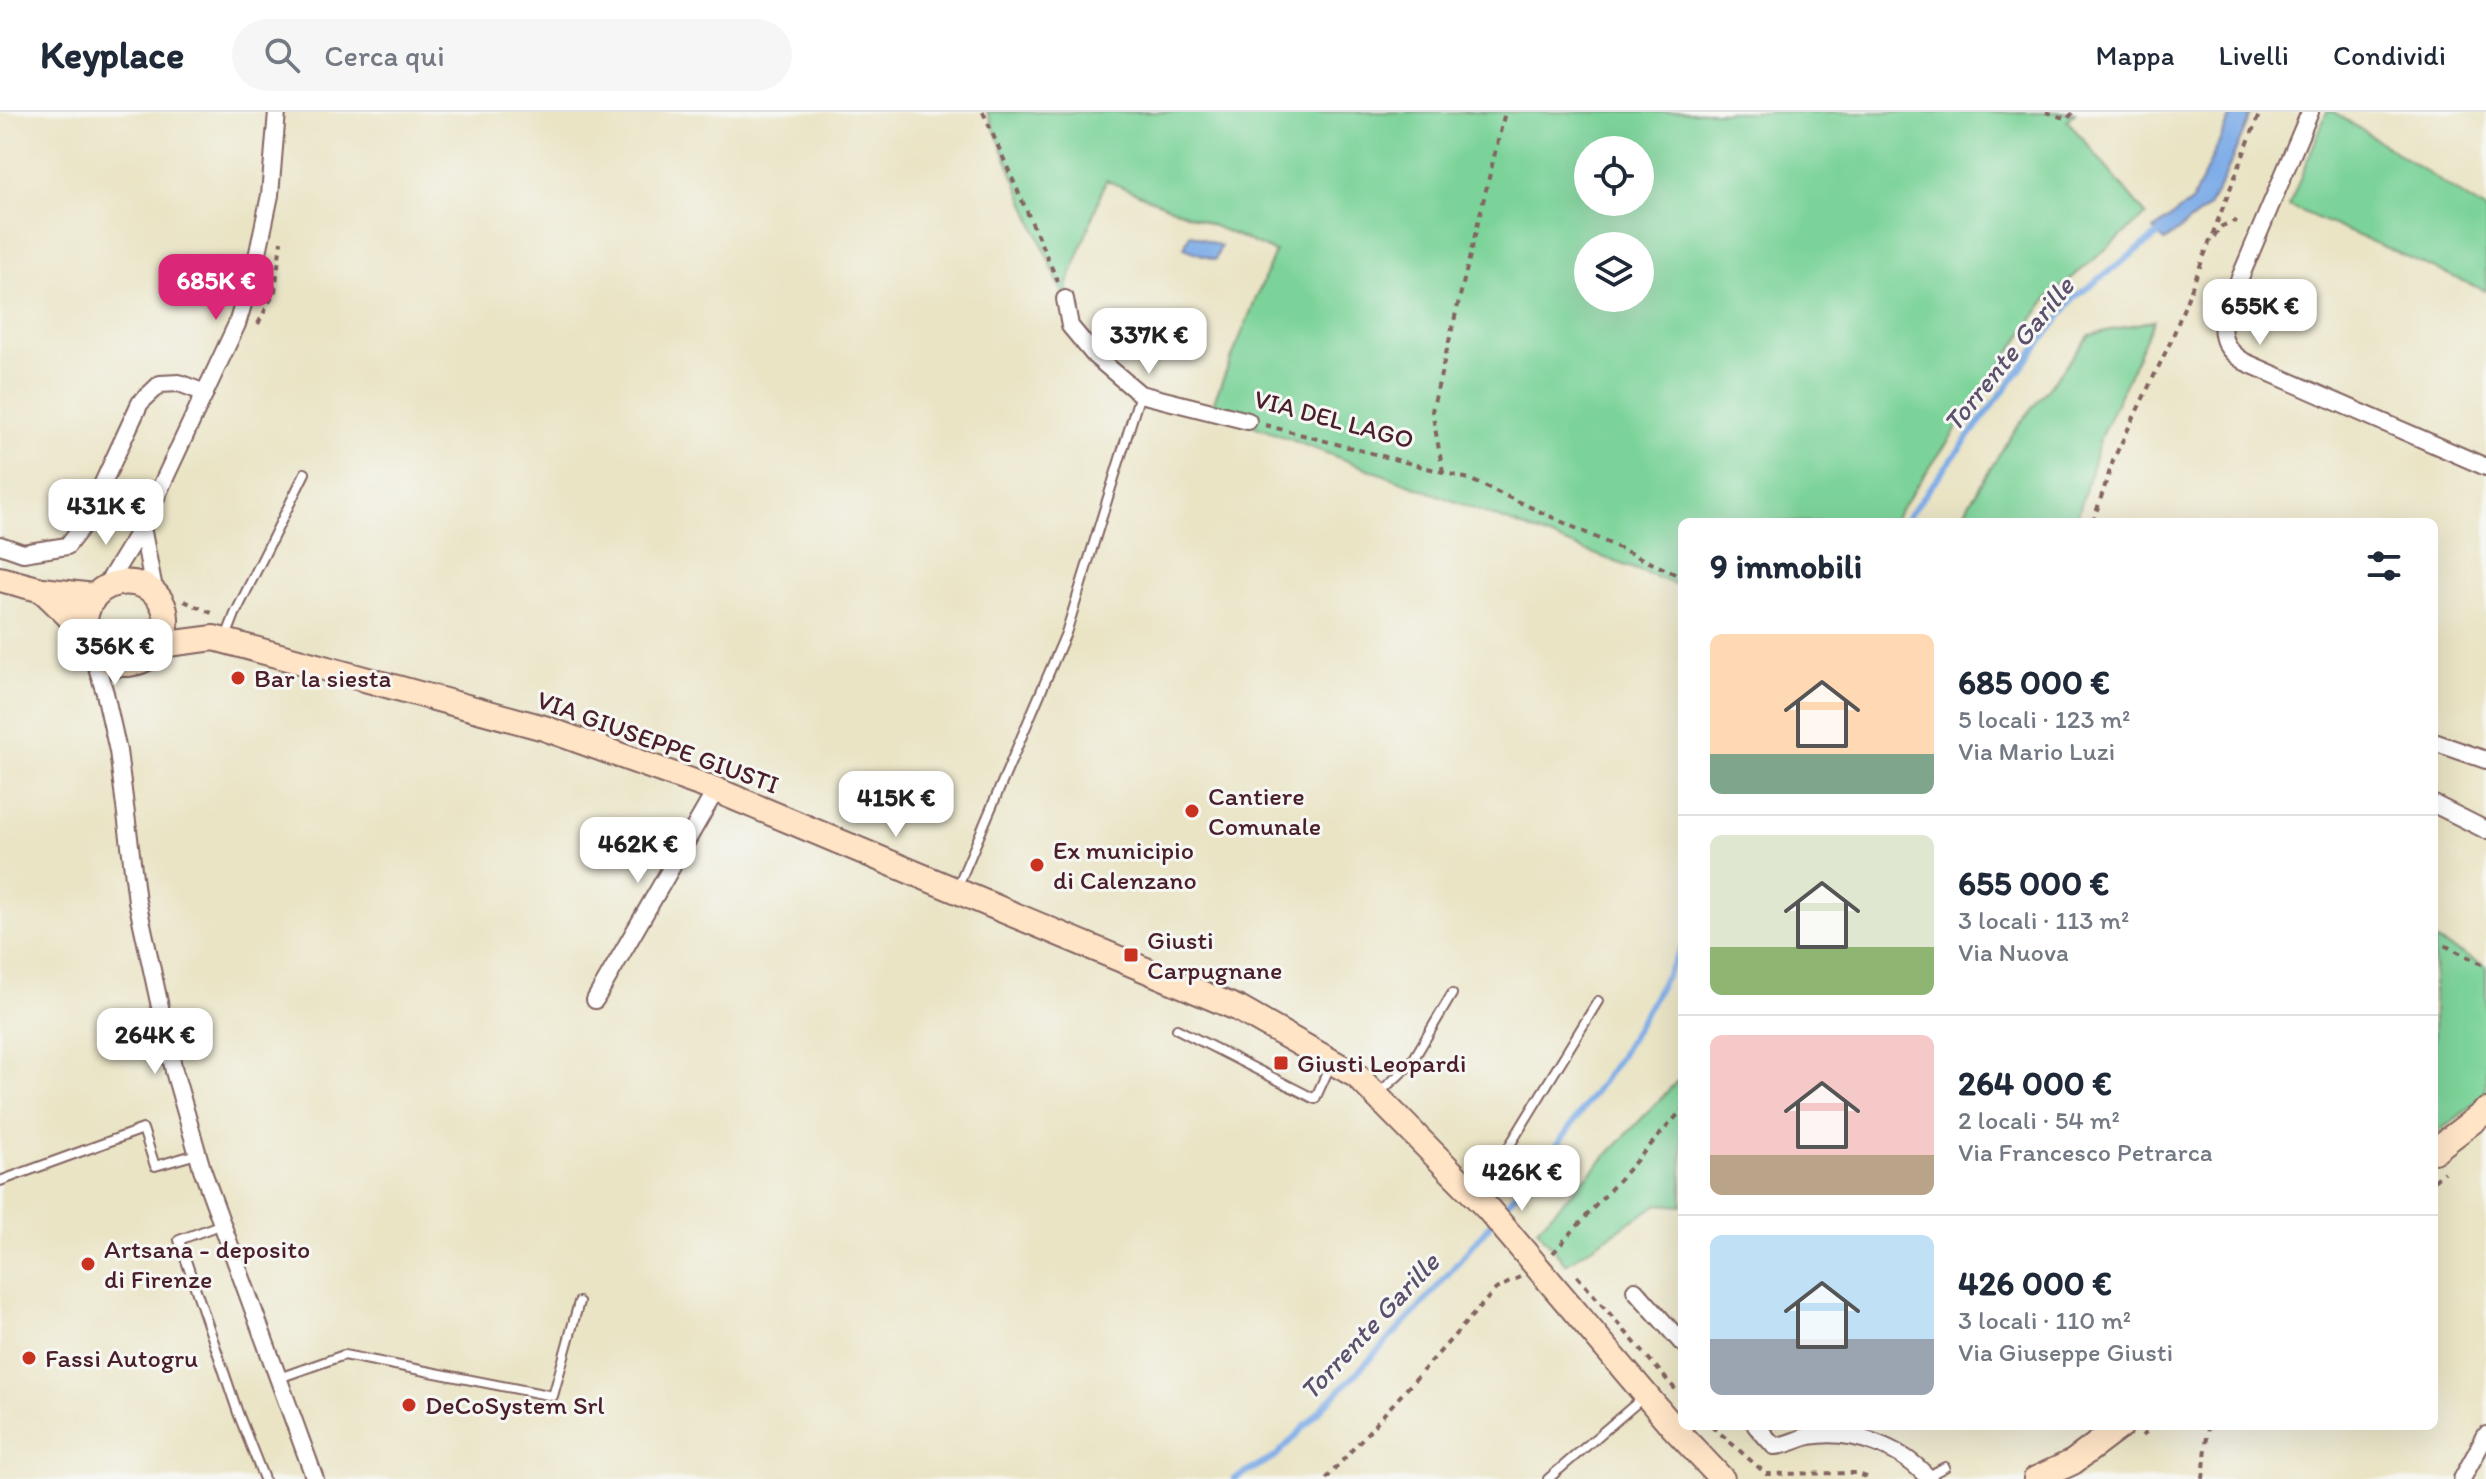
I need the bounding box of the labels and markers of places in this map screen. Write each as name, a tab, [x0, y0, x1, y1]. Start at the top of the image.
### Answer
pin: 685K €	[151, 254, 281, 322]
pin: 655K €	[2195, 279, 2325, 347]
pin: 337K €	[1084, 308, 1214, 376]
pin: 431K €	[41, 479, 171, 547]
pin: 356K €	[50, 619, 180, 687]
place label: Bar la siesta	[254, 662, 392, 694]
marker: Bar la siesta	[229, 669, 247, 687]
pin: 415K €	[831, 771, 961, 839]
place label: Cantiere Comunale	[1208, 780, 1321, 842]
marker: Cantiere Comunale	[1183, 802, 1201, 820]
pin: 462K €	[573, 817, 703, 885]
place label: Ex municipio di Calenzano	[1053, 834, 1197, 896]
marker: Ex municipio di Calenzano	[1028, 856, 1046, 874]
place label: Giusti Carpugnane	[1147, 924, 1282, 986]
marker: Giusti Carpugnane	[1122, 946, 1140, 964]
pin: 264K €	[90, 1008, 220, 1076]
place label: Giusti Leopardi	[1297, 1047, 1466, 1079]
marker: Giusti Leopardi	[1272, 1054, 1290, 1072]
pin: 426K €	[1457, 1145, 1587, 1213]
place label: Artsana - deposito di Firenze	[104, 1233, 310, 1295]
marker: Artsana - deposito di Firenze	[79, 1255, 97, 1273]
place label: Fassi Autogru	[45, 1342, 198, 1374]
marker: Fassi Autogru	[20, 1349, 38, 1367]
place label: DeCoSystem Srl	[425, 1389, 605, 1421]
marker: DeCoSystem Srl	[400, 1396, 418, 1414]

